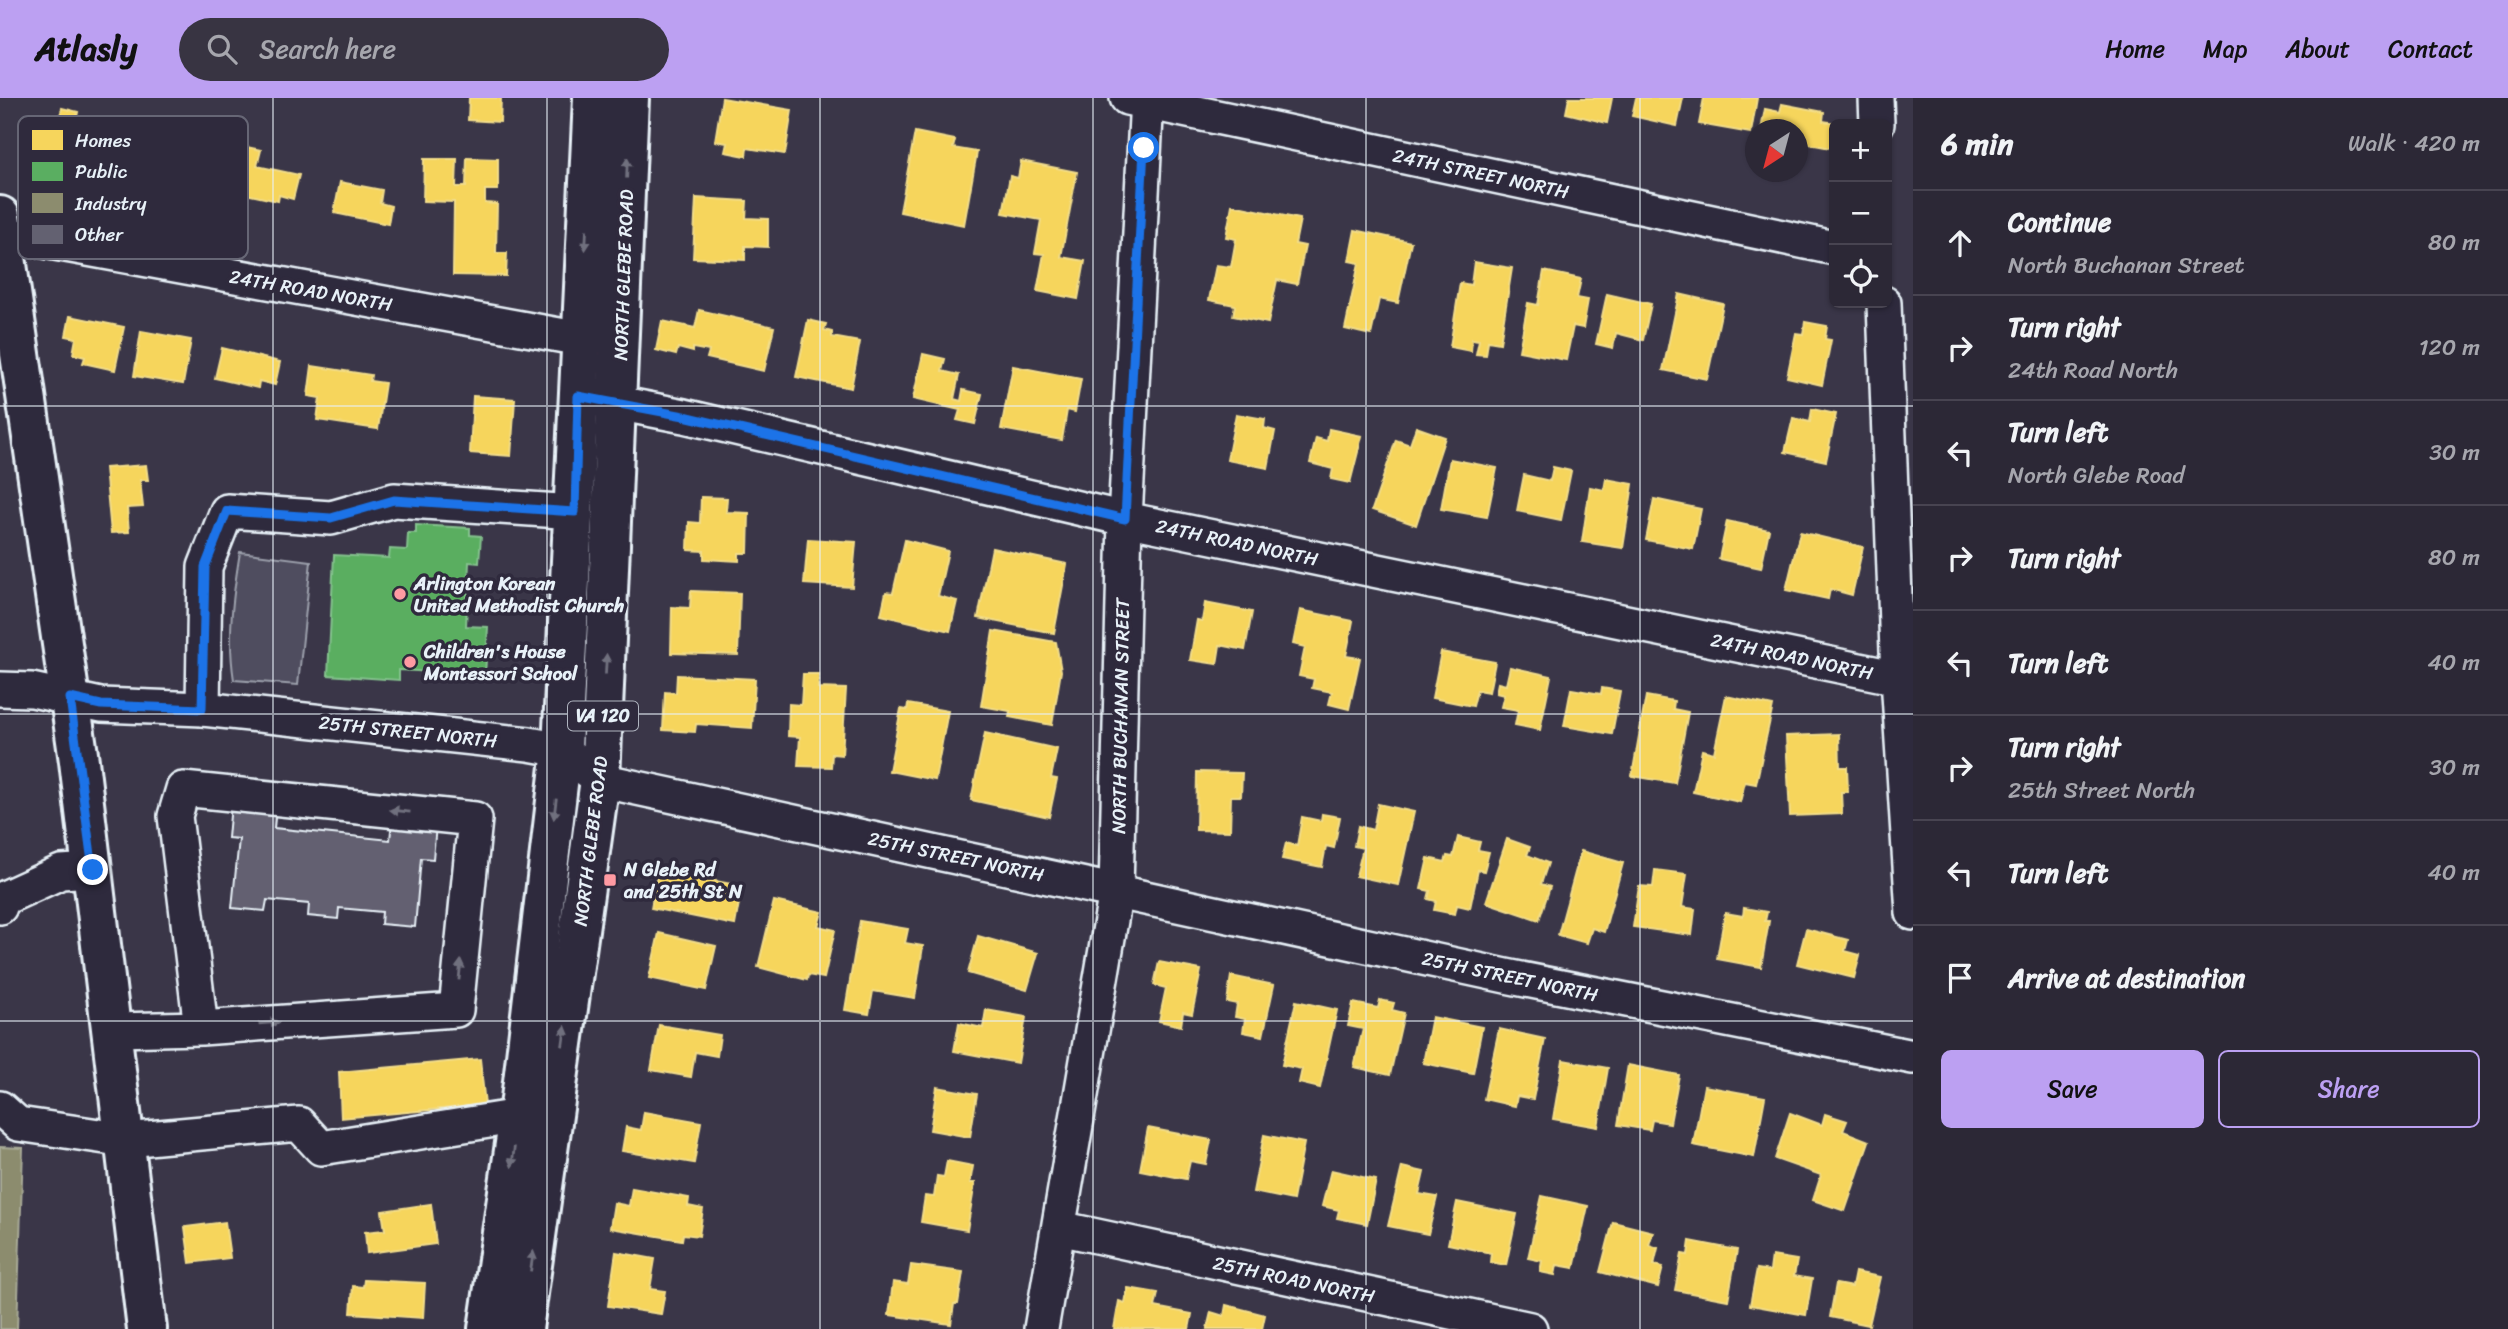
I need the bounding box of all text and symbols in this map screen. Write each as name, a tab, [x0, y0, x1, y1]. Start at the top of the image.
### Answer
search box	[179, 18, 669, 81]
text: Atlasly	[35, 20, 137, 78]
text: Search here	[259, 26, 396, 72]
text: Home	[2105, 28, 2165, 70]
text: Map	[2203, 28, 2247, 70]
text: About	[2285, 28, 2350, 70]
text: Contact	[2388, 28, 2473, 70]
icon: search	[203, 30, 241, 68]
legend	[18, 116, 248, 259]
text: 6 min	[1941, 117, 2013, 171]
north arrow	[1745, 119, 1808, 182]
map controls	[1829, 119, 1892, 308]
button: +	[1829, 119, 1892, 182]
text: Walk · 420 m	[2348, 123, 2480, 164]
text: Homes	[75, 124, 131, 157]
route start	[1128, 132, 1159, 163]
street label: 24TH STREET NORTH	[1390, 139, 1573, 208]
text: Public	[75, 155, 128, 188]
one-way arrow	[621, 156, 632, 178]
button: −	[1829, 182, 1892, 245]
text: Industry	[74, 187, 147, 220]
street label: NORTH GLEBE ROAD	[604, 188, 643, 361]
text: Continue	[2008, 199, 2111, 245]
text: Other	[75, 218, 124, 251]
text: 80 m	[2428, 222, 2480, 263]
icon: ahead	[1941, 224, 1979, 262]
one-way arrow	[580, 229, 591, 251]
button: locate	[1829, 245, 1892, 308]
text: North Buchanan Street	[2008, 245, 2245, 286]
street label: 24TH ROAD NORTH	[227, 260, 396, 321]
text: Turn right	[2008, 304, 2121, 350]
text: 120 m	[2419, 327, 2480, 368]
icon: right	[1941, 329, 1979, 367]
text: 24th Road North	[2008, 350, 2178, 391]
text: Turn left	[2008, 409, 2108, 455]
text: 30 m	[2429, 432, 2480, 473]
icon: left	[1941, 434, 1979, 472]
text: North Glebe Road	[2008, 455, 2185, 496]
street label: 24TH ROAD NORTH	[1153, 509, 1322, 576]
text: Turn right	[2008, 535, 2121, 581]
text: 80 m	[2428, 537, 2480, 578]
icon: right	[1941, 539, 1979, 577]
place label: Arlington Korean United Methodist Church	[413, 567, 624, 622]
marker: Arlington Korean United Methodist Church	[392, 586, 408, 602]
street label: NORTH BUCHANAN STREET	[1102, 596, 1139, 834]
street label: 24TH ROAD NORTH	[1708, 623, 1877, 690]
place label: Children's House Montessori School	[423, 635, 579, 690]
text: Turn left	[2008, 640, 2108, 686]
text: 40 m	[2427, 642, 2480, 683]
icon: left	[1941, 644, 1979, 682]
one-way arrow	[600, 653, 611, 675]
marker: Children's House Montessori School	[402, 654, 418, 670]
road number: VA 120	[568, 702, 638, 730]
street label: 25TH STREET NORTH	[317, 706, 499, 757]
text: Turn right	[2008, 724, 2121, 770]
text: 30 m	[2429, 747, 2480, 788]
icon: right	[1941, 749, 1979, 787]
street label: NORTH GLEBE ROAD	[564, 753, 617, 928]
text: 25th Street North	[2008, 770, 2195, 811]
one-way arrow	[549, 798, 560, 820]
one-way arrow	[388, 805, 410, 816]
street label: 25TH STREET NORTH	[865, 822, 1047, 891]
text: Turn left	[2008, 850, 2108, 896]
text: 40 m	[2427, 852, 2480, 893]
place label: N Glebe Rd and 25th St N	[623, 853, 743, 908]
route end	[77, 854, 108, 885]
icon: left	[1941, 854, 1979, 892]
marker: N Glebe Rd and 25th St N	[602, 872, 618, 888]
street label: 25TH STREET NORTH	[1419, 942, 1601, 1011]
text: Arrive at destination	[2008, 955, 2245, 1001]
one-way arrow	[454, 959, 465, 981]
icon: arrive	[1941, 959, 1979, 997]
one-way arrow	[258, 1017, 280, 1028]
one-way arrow	[559, 1025, 570, 1047]
button: Save	[1941, 1050, 2204, 1128]
button: Share	[2218, 1050, 2480, 1128]
one-way arrow	[508, 1146, 519, 1168]
street label: 25TH ROAD NORTH	[1210, 1246, 1378, 1313]
one-way arrow	[527, 1250, 538, 1272]

